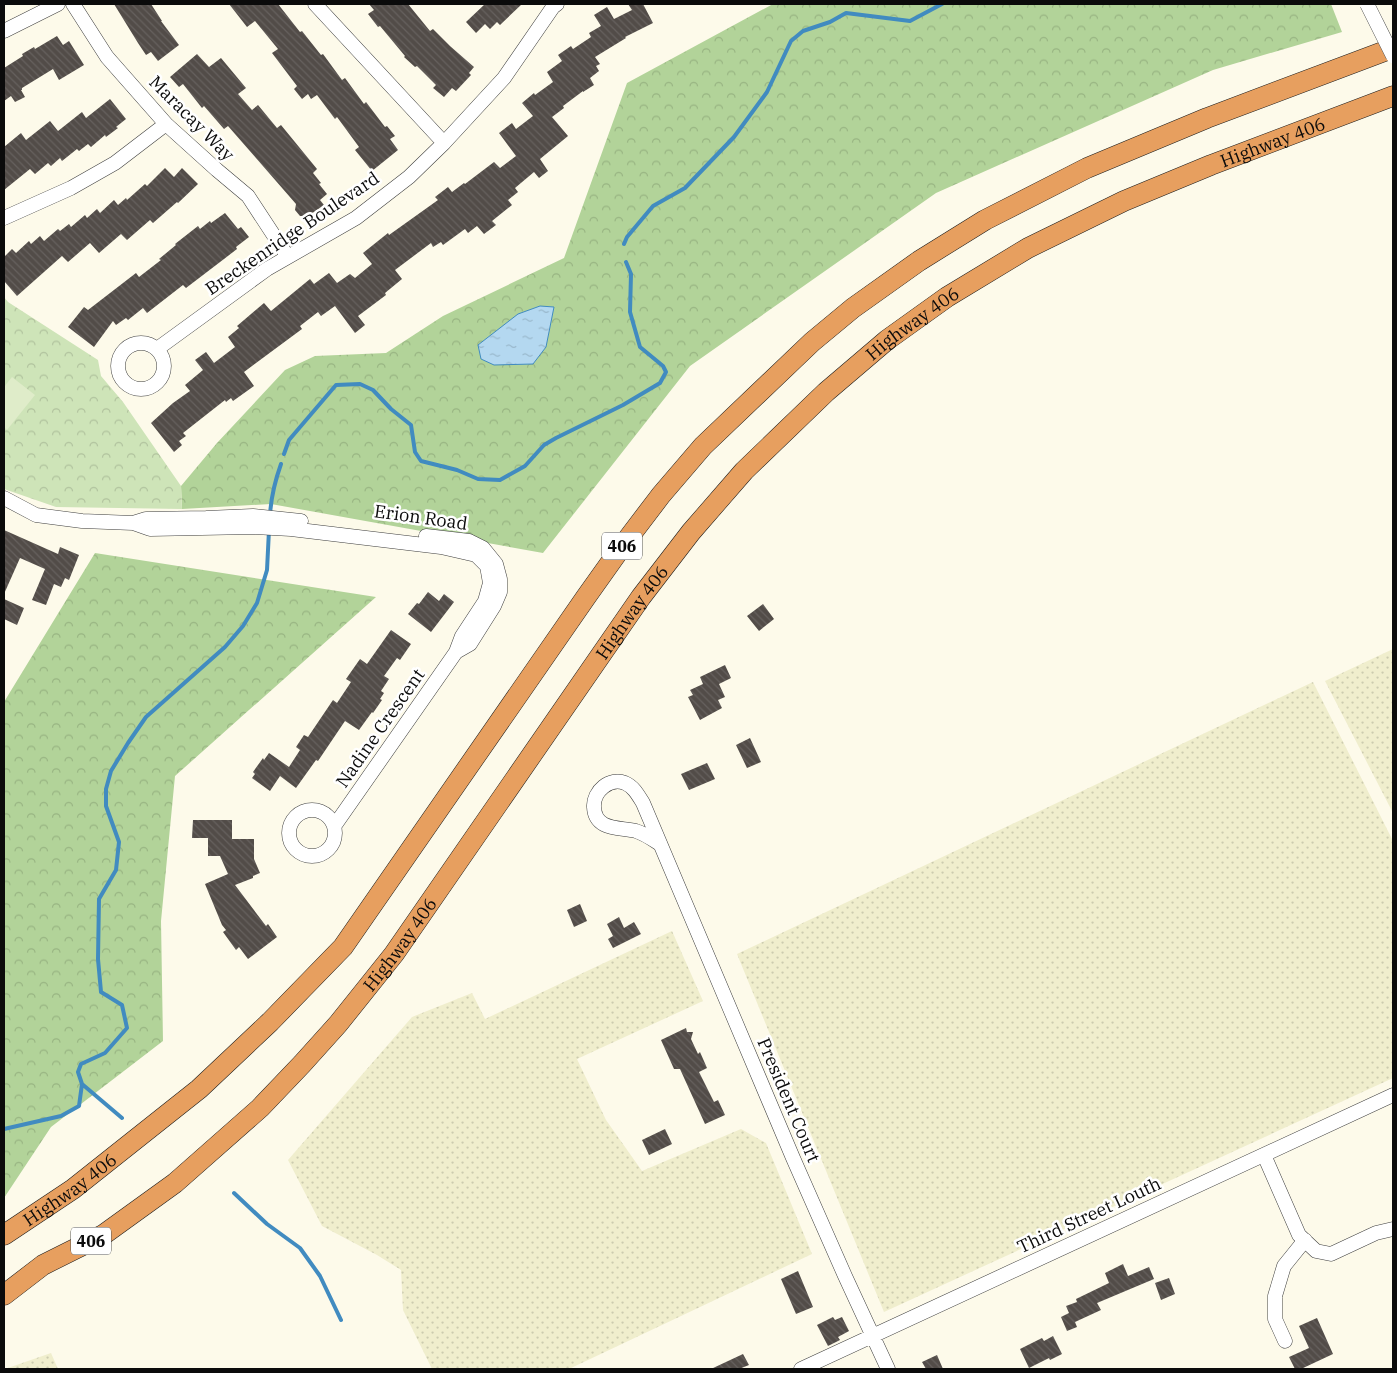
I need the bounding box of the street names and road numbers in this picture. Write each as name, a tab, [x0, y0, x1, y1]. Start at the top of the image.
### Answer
street label: Maracay Way	[144, 70, 240, 166]
street label: Highway 406	[1217, 111, 1328, 172]
street label: Breckenridge Boulevard	[201, 166, 383, 300]
street label: Highway 406	[861, 281, 963, 365]
street label: Erion Road	[373, 499, 469, 535]
road number: 406	[602, 532, 642, 560]
street label: Highway 406	[590, 560, 673, 664]
street label: Nadine Crescent	[330, 664, 430, 792]
street label: Highway 406	[358, 893, 441, 996]
street label: President Court	[752, 1034, 826, 1166]
street label: Highway 406	[18, 1147, 121, 1231]
street label: Third Street Louth	[1013, 1172, 1165, 1258]
road number: 406	[71, 1228, 111, 1254]

